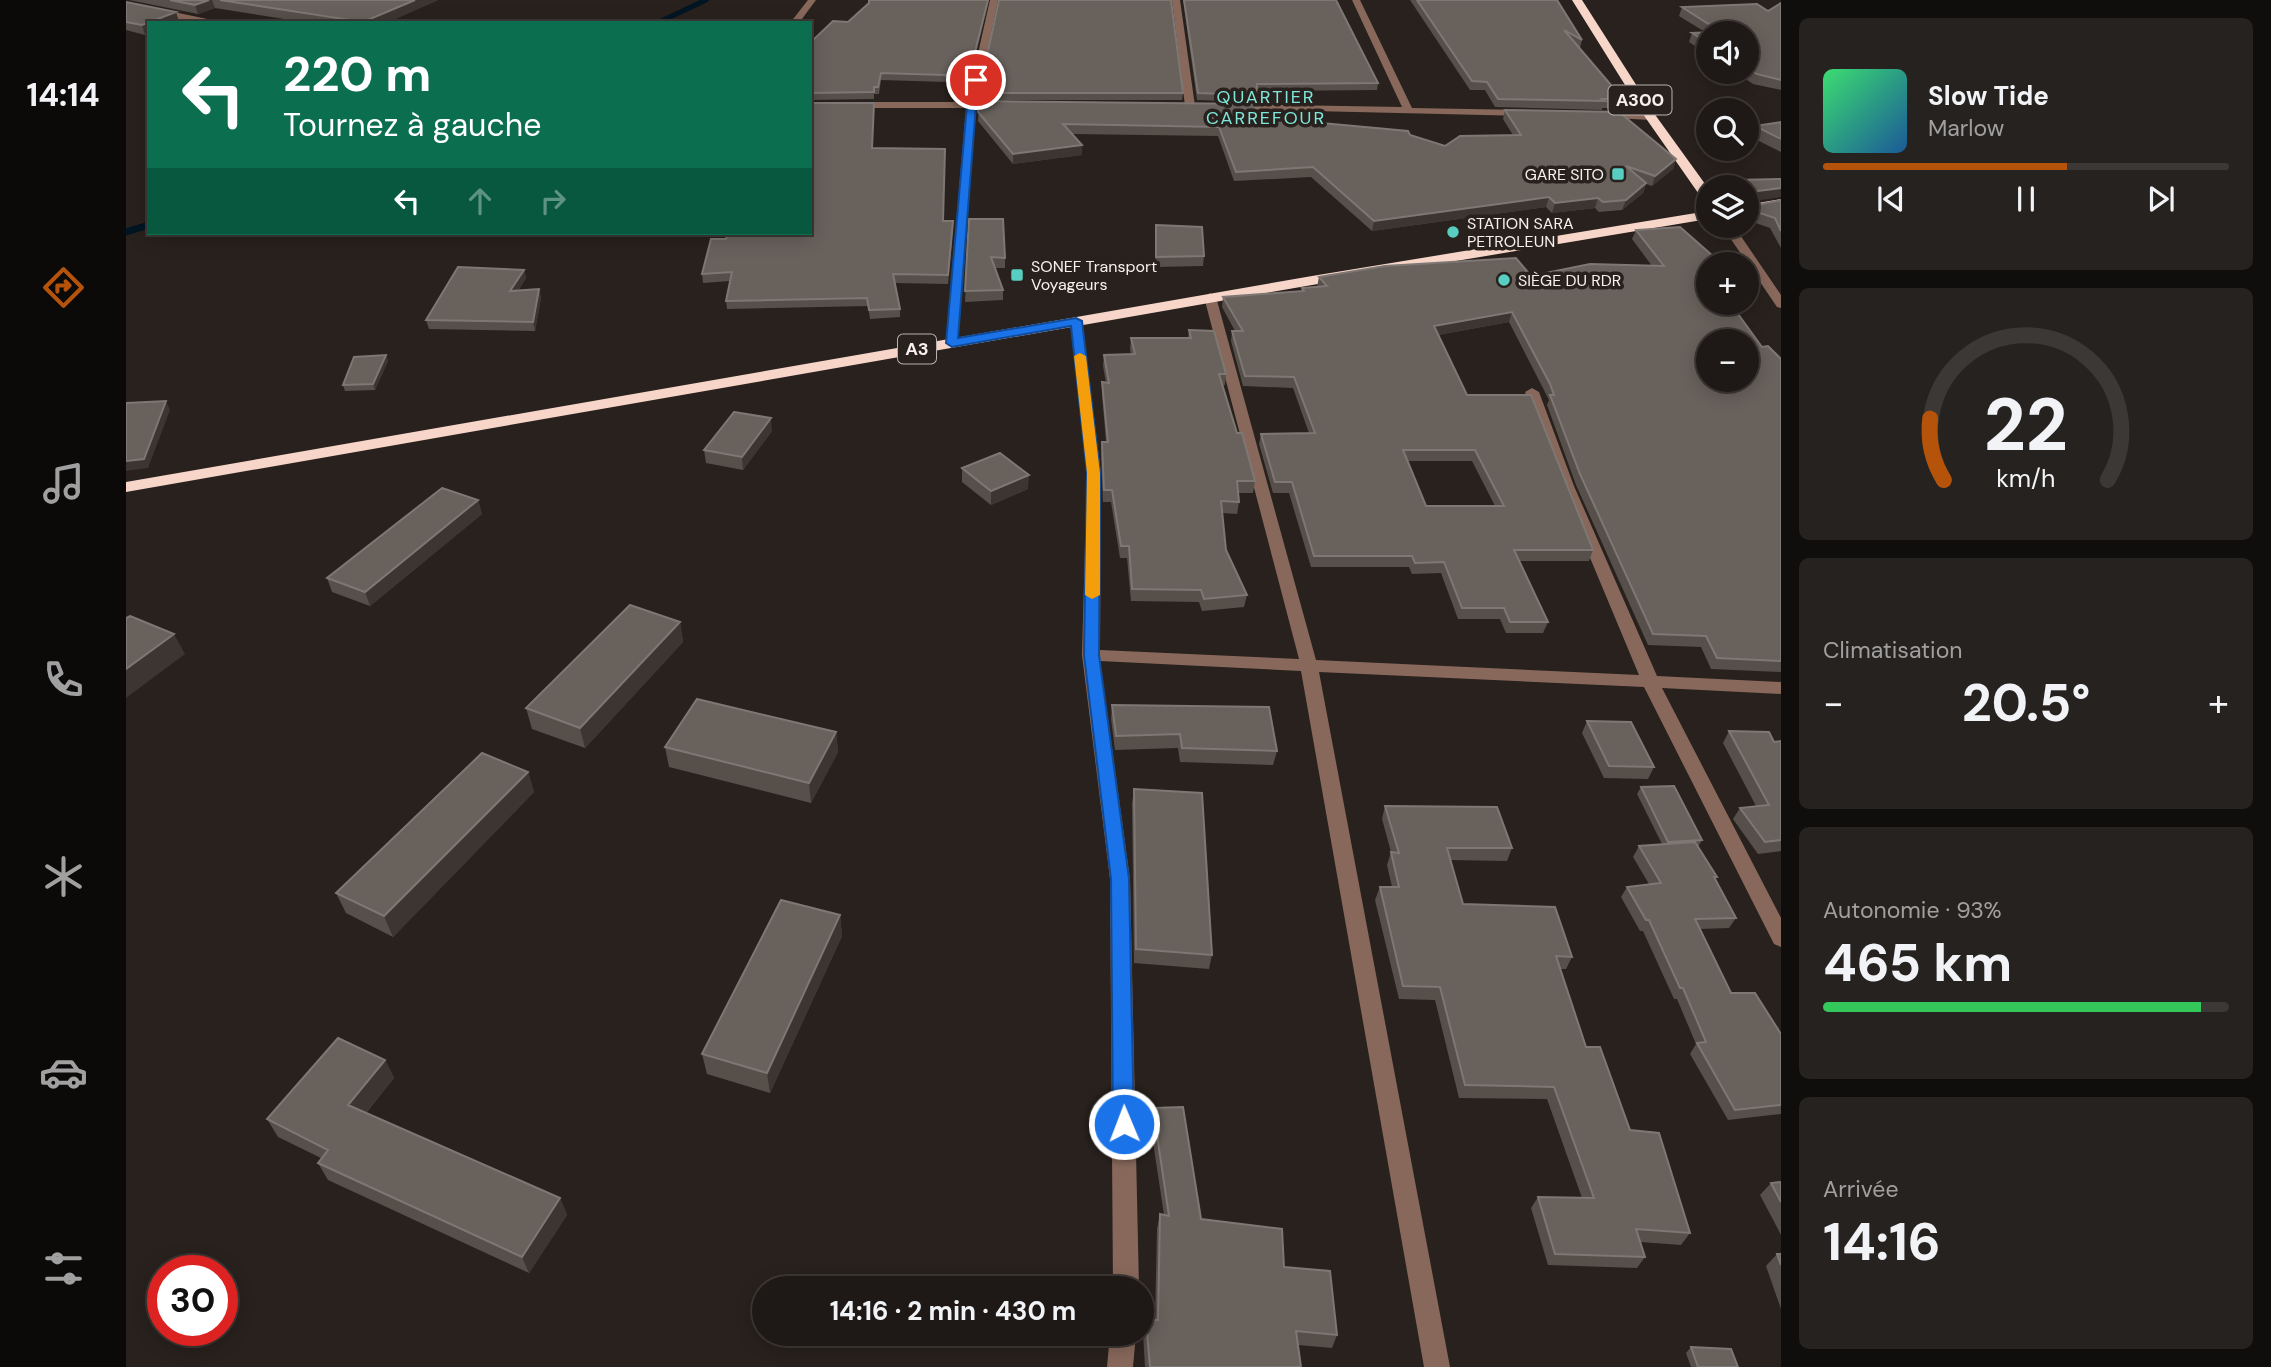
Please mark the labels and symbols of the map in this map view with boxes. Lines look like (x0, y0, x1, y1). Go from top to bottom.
pin (946, 50, 1006, 110)
district label: QUARTIER CARREFOUR (1206, 85, 1326, 130)
road number: A300 (1608, 86, 1672, 114)
place label: GARE SITO (1525, 164, 1604, 185)
marker: GARE SITO (1610, 166, 1626, 182)
place label: STATION SARA PETROLEUN (1467, 213, 1574, 252)
marker: STATION SARA PETROLEUN (1445, 224, 1461, 240)
place label: SONEF Transport Voyageurs (1031, 256, 1157, 295)
marker: SONEF Transport Voyageurs (1009, 267, 1025, 283)
place label: SIÈGE DU RDR (1518, 270, 1621, 291)
marker: SIÈGE DU RDR (1496, 272, 1512, 288)
road number: A3 (898, 334, 936, 363)
position arrow (1087, 1087, 1161, 1161)
speed limit sign: 30 (147, 1255, 238, 1346)

